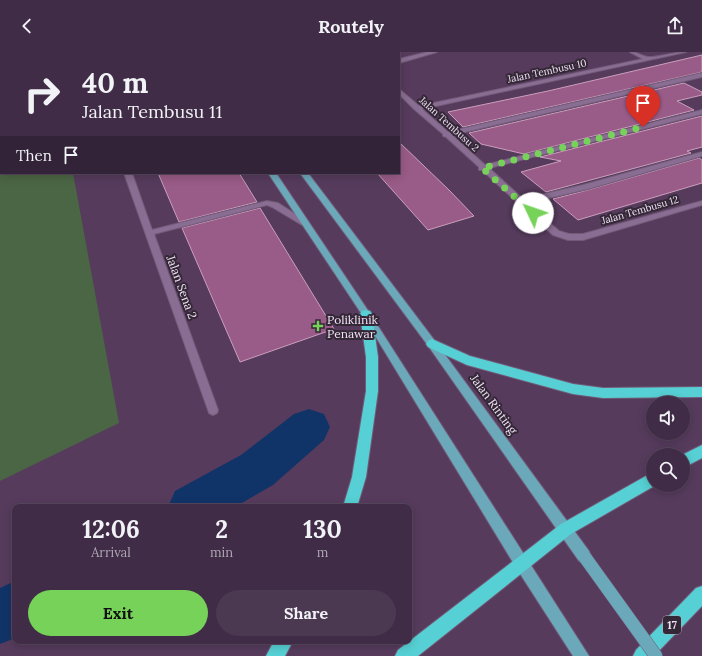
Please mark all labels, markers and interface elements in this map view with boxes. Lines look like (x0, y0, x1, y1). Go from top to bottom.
icon: back (16, 15, 38, 37)
text: Routely (318, 15, 384, 38)
icon: share (664, 15, 686, 37)
street label: Jalan Tembusu 10 (505, 56, 588, 86)
text: 40 m (82, 65, 148, 101)
icon: right (16, 68, 68, 120)
pin (626, 86, 660, 127)
icon: arrive (632, 92, 654, 114)
street label: Jalan Tembusu 2 (416, 93, 482, 154)
text: Jalan Tembusu 11 (82, 100, 222, 123)
icon: arrive (60, 144, 82, 166)
text: Then (16, 146, 52, 165)
position arrow (512, 192, 554, 234)
street label: Jalan Tembusu 12 (599, 193, 680, 227)
street label: Jalan Sena 2 (163, 252, 200, 321)
place label: Poliklinik Penawar (327, 312, 379, 341)
marker: Poliklinik Penawar (312, 320, 324, 332)
street label: Jalan Rinting (467, 370, 521, 437)
map controls (646, 396, 690, 492)
button: sound (646, 396, 690, 440)
button: search (646, 448, 690, 492)
text: 12:06 (82, 514, 140, 545)
text: 2 (215, 514, 228, 545)
text: 130 (303, 514, 342, 545)
text: Arrival (91, 544, 131, 561)
text: min (210, 544, 233, 561)
text: m (317, 544, 328, 561)
button: Exit (28, 590, 208, 636)
button: Share (216, 590, 396, 636)
road number: 17 (663, 616, 681, 634)

